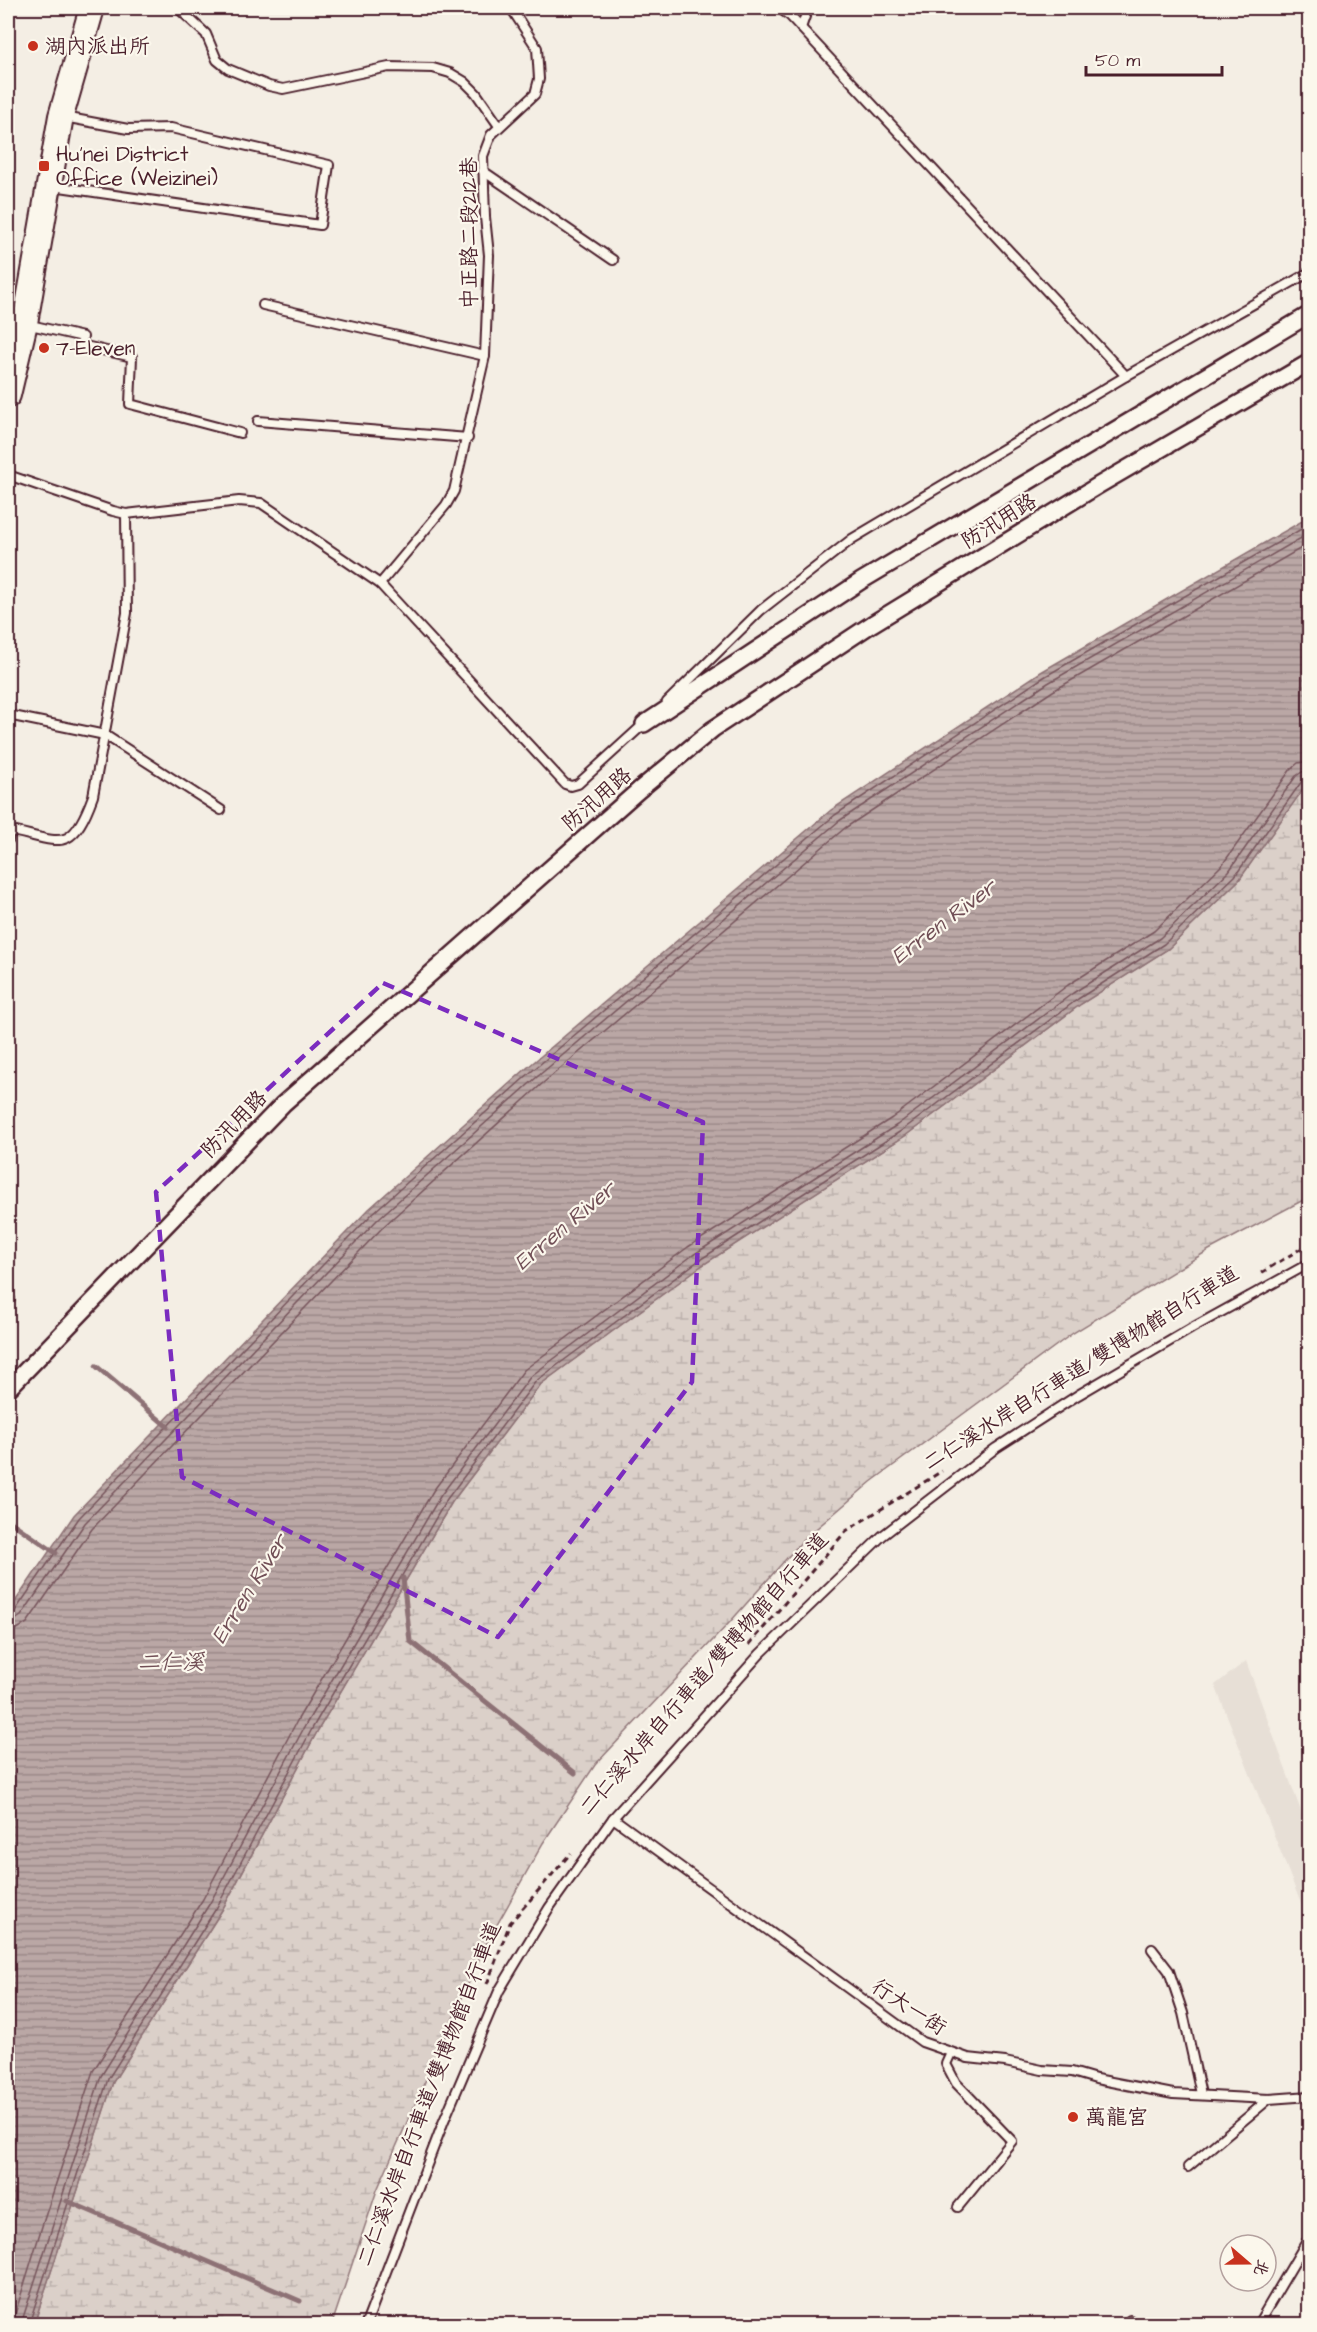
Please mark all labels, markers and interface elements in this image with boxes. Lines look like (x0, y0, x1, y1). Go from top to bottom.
place label: 湖內派出所 (45, 32, 150, 61)
marker: 湖內派出所 (26, 39, 40, 53)
scale bar (1086, 39, 1222, 77)
text: 50 m (1095, 48, 1140, 73)
place label: Hu'nei District Office (Weizinei) (56, 140, 218, 193)
street label: 中正路二段212巷 (455, 157, 484, 309)
marker: Hu'nei District Office (Weizinei) (37, 159, 51, 173)
place label: 7-Eleven (56, 334, 135, 363)
marker: 7-Eleven (37, 341, 51, 355)
street label: 防汛用路 (956, 486, 1042, 556)
street label: 防汛用路 (556, 761, 638, 837)
water label: Erren River (885, 871, 1005, 972)
street label: 防汛用路 (194, 1084, 274, 1164)
water label: Erren River (508, 1173, 624, 1278)
street label: 二仁溪水岸自行車道/雙博物館自行車道 (918, 1259, 1244, 1477)
water label: Erren River (204, 1526, 297, 1650)
street label: 二仁溪水岸自行車道/雙博物館自行車道 (573, 1526, 835, 1822)
water label: 二仁溪 (138, 1647, 205, 1678)
street label: 二仁溪水岸自行車道/雙博物館自行車道 (350, 1918, 508, 2270)
street label: 行大一街 (866, 1972, 952, 2042)
place label: 萬龍宮 (1085, 2103, 1148, 2132)
marker: 萬龍宮 (1066, 2110, 1080, 2124)
north arrow (1218, 2233, 1278, 2293)
text: 北 (1248, 2257, 1274, 2279)

